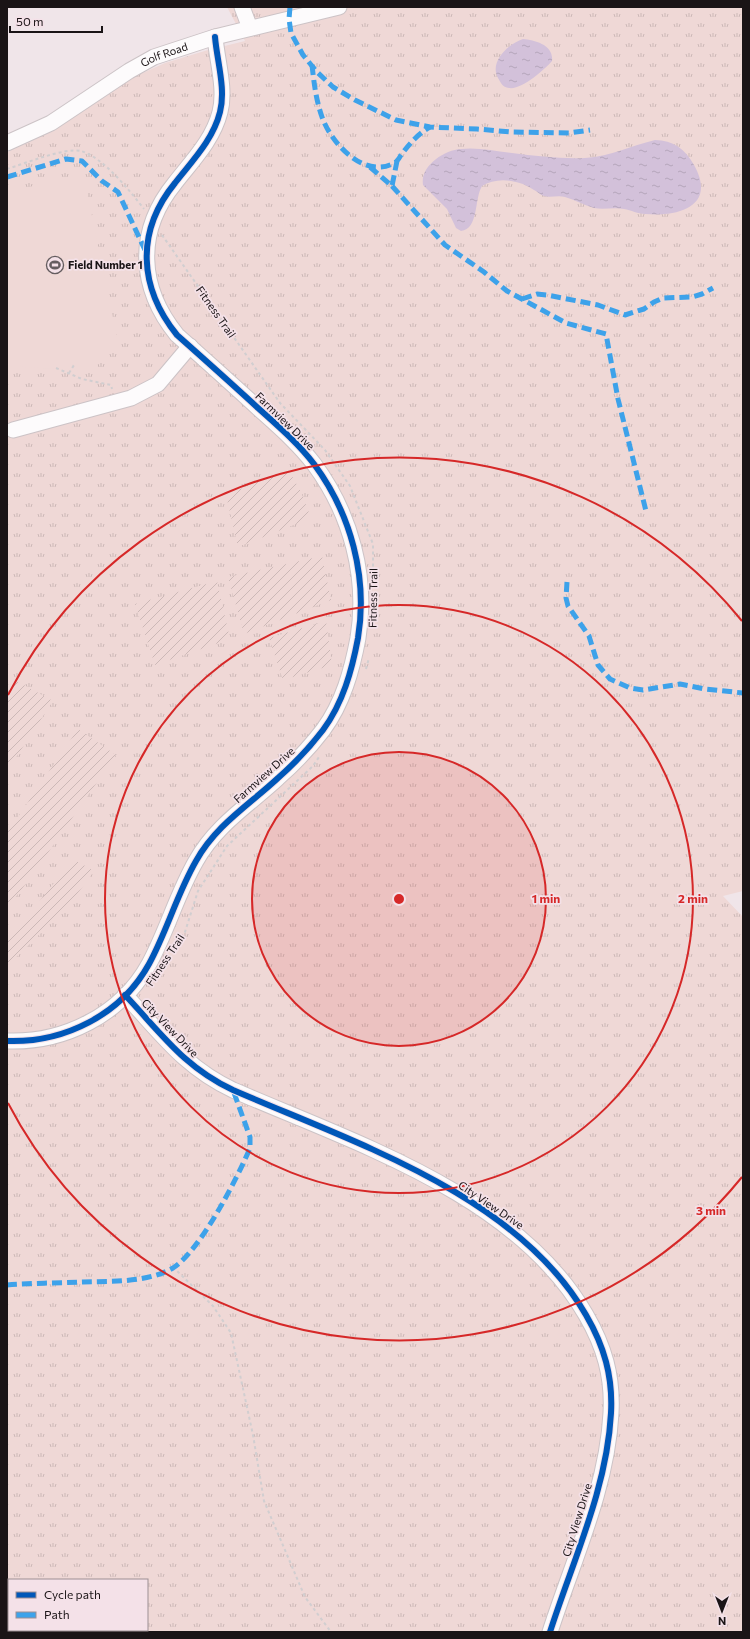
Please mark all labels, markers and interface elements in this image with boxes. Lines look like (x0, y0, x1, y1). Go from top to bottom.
scale bar (10, 8, 102, 34)
text: 50 m (16, 14, 44, 28)
street label: Golf Road (138, 39, 189, 69)
sports icon: Field Number 1 (45, 255, 65, 275)
place label: Field Number 1 (68, 258, 143, 271)
street label: Fitness Trail (194, 284, 239, 340)
street label: Farmview Drive (253, 389, 318, 452)
street label: Fitness Trail (365, 568, 380, 628)
street label: Farmview Drive (231, 744, 297, 805)
text: 1 min (532, 891, 560, 905)
text: 2 min (678, 891, 708, 905)
centre of rings (392, 892, 406, 906)
street label: Fitness Trail (143, 931, 187, 988)
street label: City View Drive (139, 996, 202, 1060)
street label: City View Drive (456, 1178, 527, 1231)
text: 3 min (696, 1203, 726, 1217)
street label: City View Drive (559, 1481, 594, 1558)
legend (8, 1579, 148, 1631)
text: Cycle path (44, 1587, 101, 1601)
north arrow (702, 1591, 742, 1631)
text: Path (44, 1607, 70, 1621)
text: N (718, 1615, 726, 1628)

